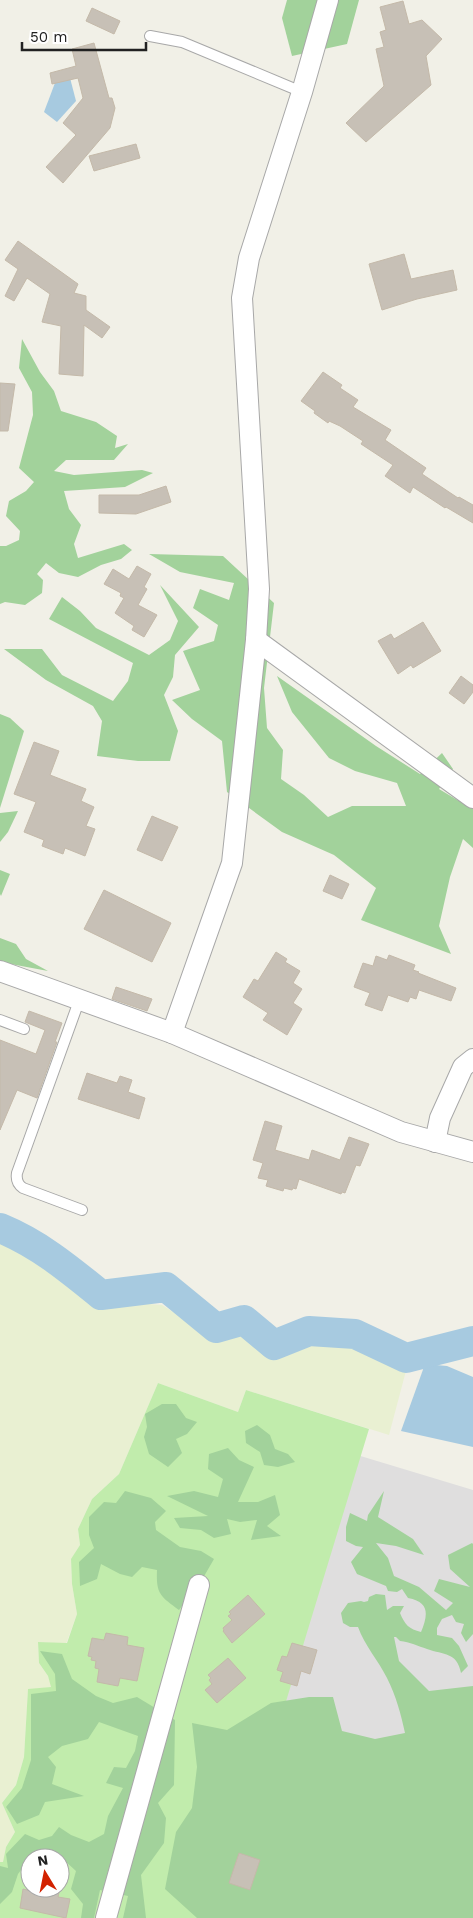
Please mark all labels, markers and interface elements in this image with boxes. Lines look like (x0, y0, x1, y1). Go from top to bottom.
scale bar (22, 20, 146, 52)
text: 50 m (30, 28, 67, 46)
north arrow (20, 1848, 70, 1898)
text: N (36, 1851, 49, 1869)

